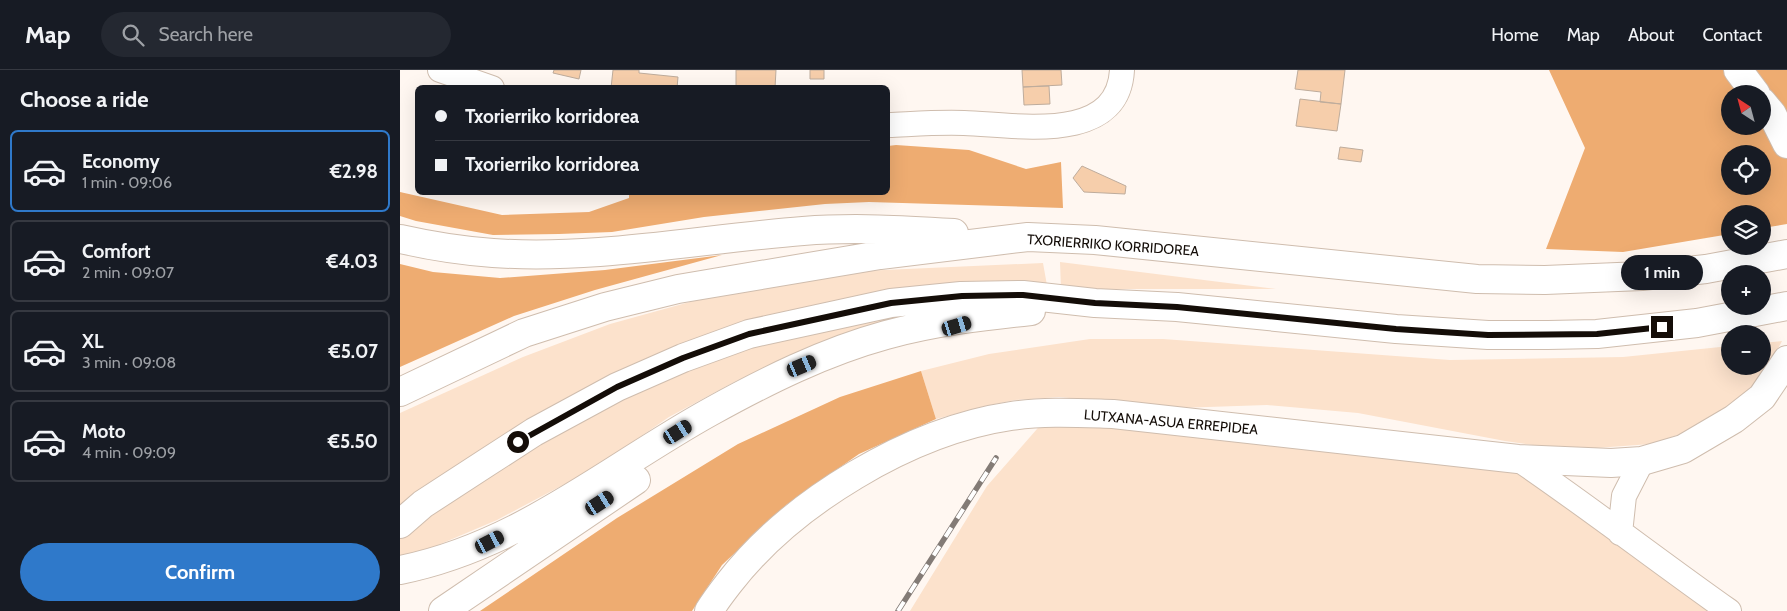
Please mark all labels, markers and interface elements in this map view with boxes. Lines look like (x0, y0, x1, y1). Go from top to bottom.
search box (101, 12, 451, 57)
text: Map (25, 20, 71, 49)
icon: search (119, 21, 147, 49)
text: Search here (159, 23, 253, 46)
text: Home (1491, 24, 1539, 46)
text: Map (1567, 24, 1600, 46)
text: About (1628, 24, 1674, 46)
text: Contact (1702, 24, 1762, 46)
north arrow (1721, 85, 1771, 135)
map controls (1721, 85, 1771, 375)
text: Choose a ride (20, 86, 149, 113)
text: Txorierriko korridorea (465, 105, 639, 128)
button: locate (1721, 145, 1771, 195)
icon: car (22, 149, 67, 194)
text: Economy (82, 150, 160, 173)
text: Txorierriko korridorea (465, 153, 639, 176)
text: €2.98 (330, 160, 378, 183)
text: 1 min · 09:06 (82, 173, 172, 192)
button: layers (1721, 205, 1771, 255)
street label: TXORIERRIKO KORRIDOREA (1026, 230, 1200, 260)
icon: car (22, 239, 67, 284)
text: Comfort (82, 240, 151, 263)
text: €4.03 (326, 250, 378, 273)
callout: 1 min (1621, 254, 1703, 290)
text: 2 min · 09:07 (82, 263, 174, 282)
text: 1 min (1644, 263, 1680, 282)
button: + (1721, 265, 1771, 315)
car (940, 314, 973, 338)
route end (1651, 316, 1673, 338)
button: − (1721, 325, 1771, 375)
icon: car (22, 329, 67, 374)
text: XL (82, 330, 103, 353)
text: €5.07 (328, 340, 378, 363)
text: 3 min · 09:08 (82, 353, 176, 372)
car (785, 353, 818, 379)
street label: LUTXANA-ASUA ERREPIDEA (1083, 405, 1259, 439)
car (661, 418, 694, 446)
icon: car (22, 419, 67, 464)
text: Moto (82, 420, 126, 443)
text: €5.50 (328, 430, 378, 453)
route start (507, 431, 529, 453)
text: 4 min · 09:09 (82, 443, 176, 462)
car (583, 489, 616, 517)
car (473, 529, 506, 555)
button: Confirm (20, 543, 380, 601)

